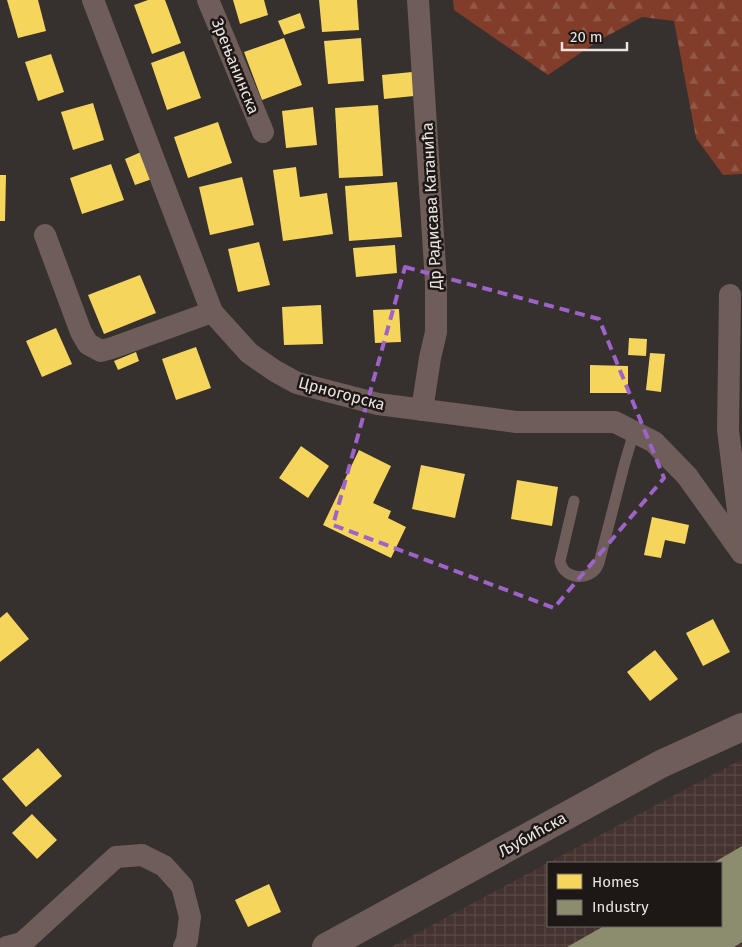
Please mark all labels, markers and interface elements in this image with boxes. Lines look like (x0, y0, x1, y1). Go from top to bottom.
street label: Зрењанинска (208, 16, 263, 117)
scale bar (562, 20, 627, 52)
text: 20 m (570, 28, 603, 46)
street label: Др Радисава Катанића (418, 122, 445, 291)
street label: Црногорска (297, 373, 387, 414)
street label: Љубићска (495, 808, 570, 861)
legend (547, 862, 722, 927)
text: Homes (592, 873, 639, 891)
text: Industry (592, 898, 649, 916)

